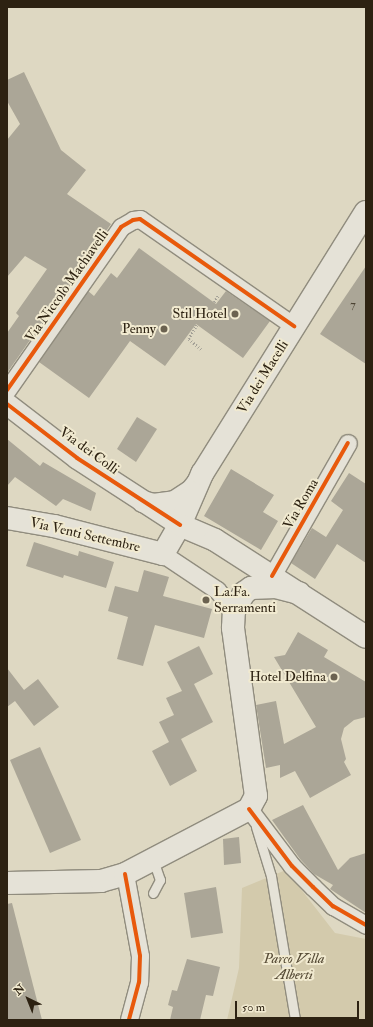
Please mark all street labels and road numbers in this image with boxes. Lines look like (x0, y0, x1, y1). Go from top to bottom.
street label: Via Niccolò Machiavelli (22, 226, 112, 346)
street label: Via dei Macelli (234, 337, 292, 417)
street label: Via dei Colli (56, 424, 122, 478)
street label: Via Roma (280, 476, 322, 532)
street label: Via Venti Settembre (28, 514, 142, 556)

